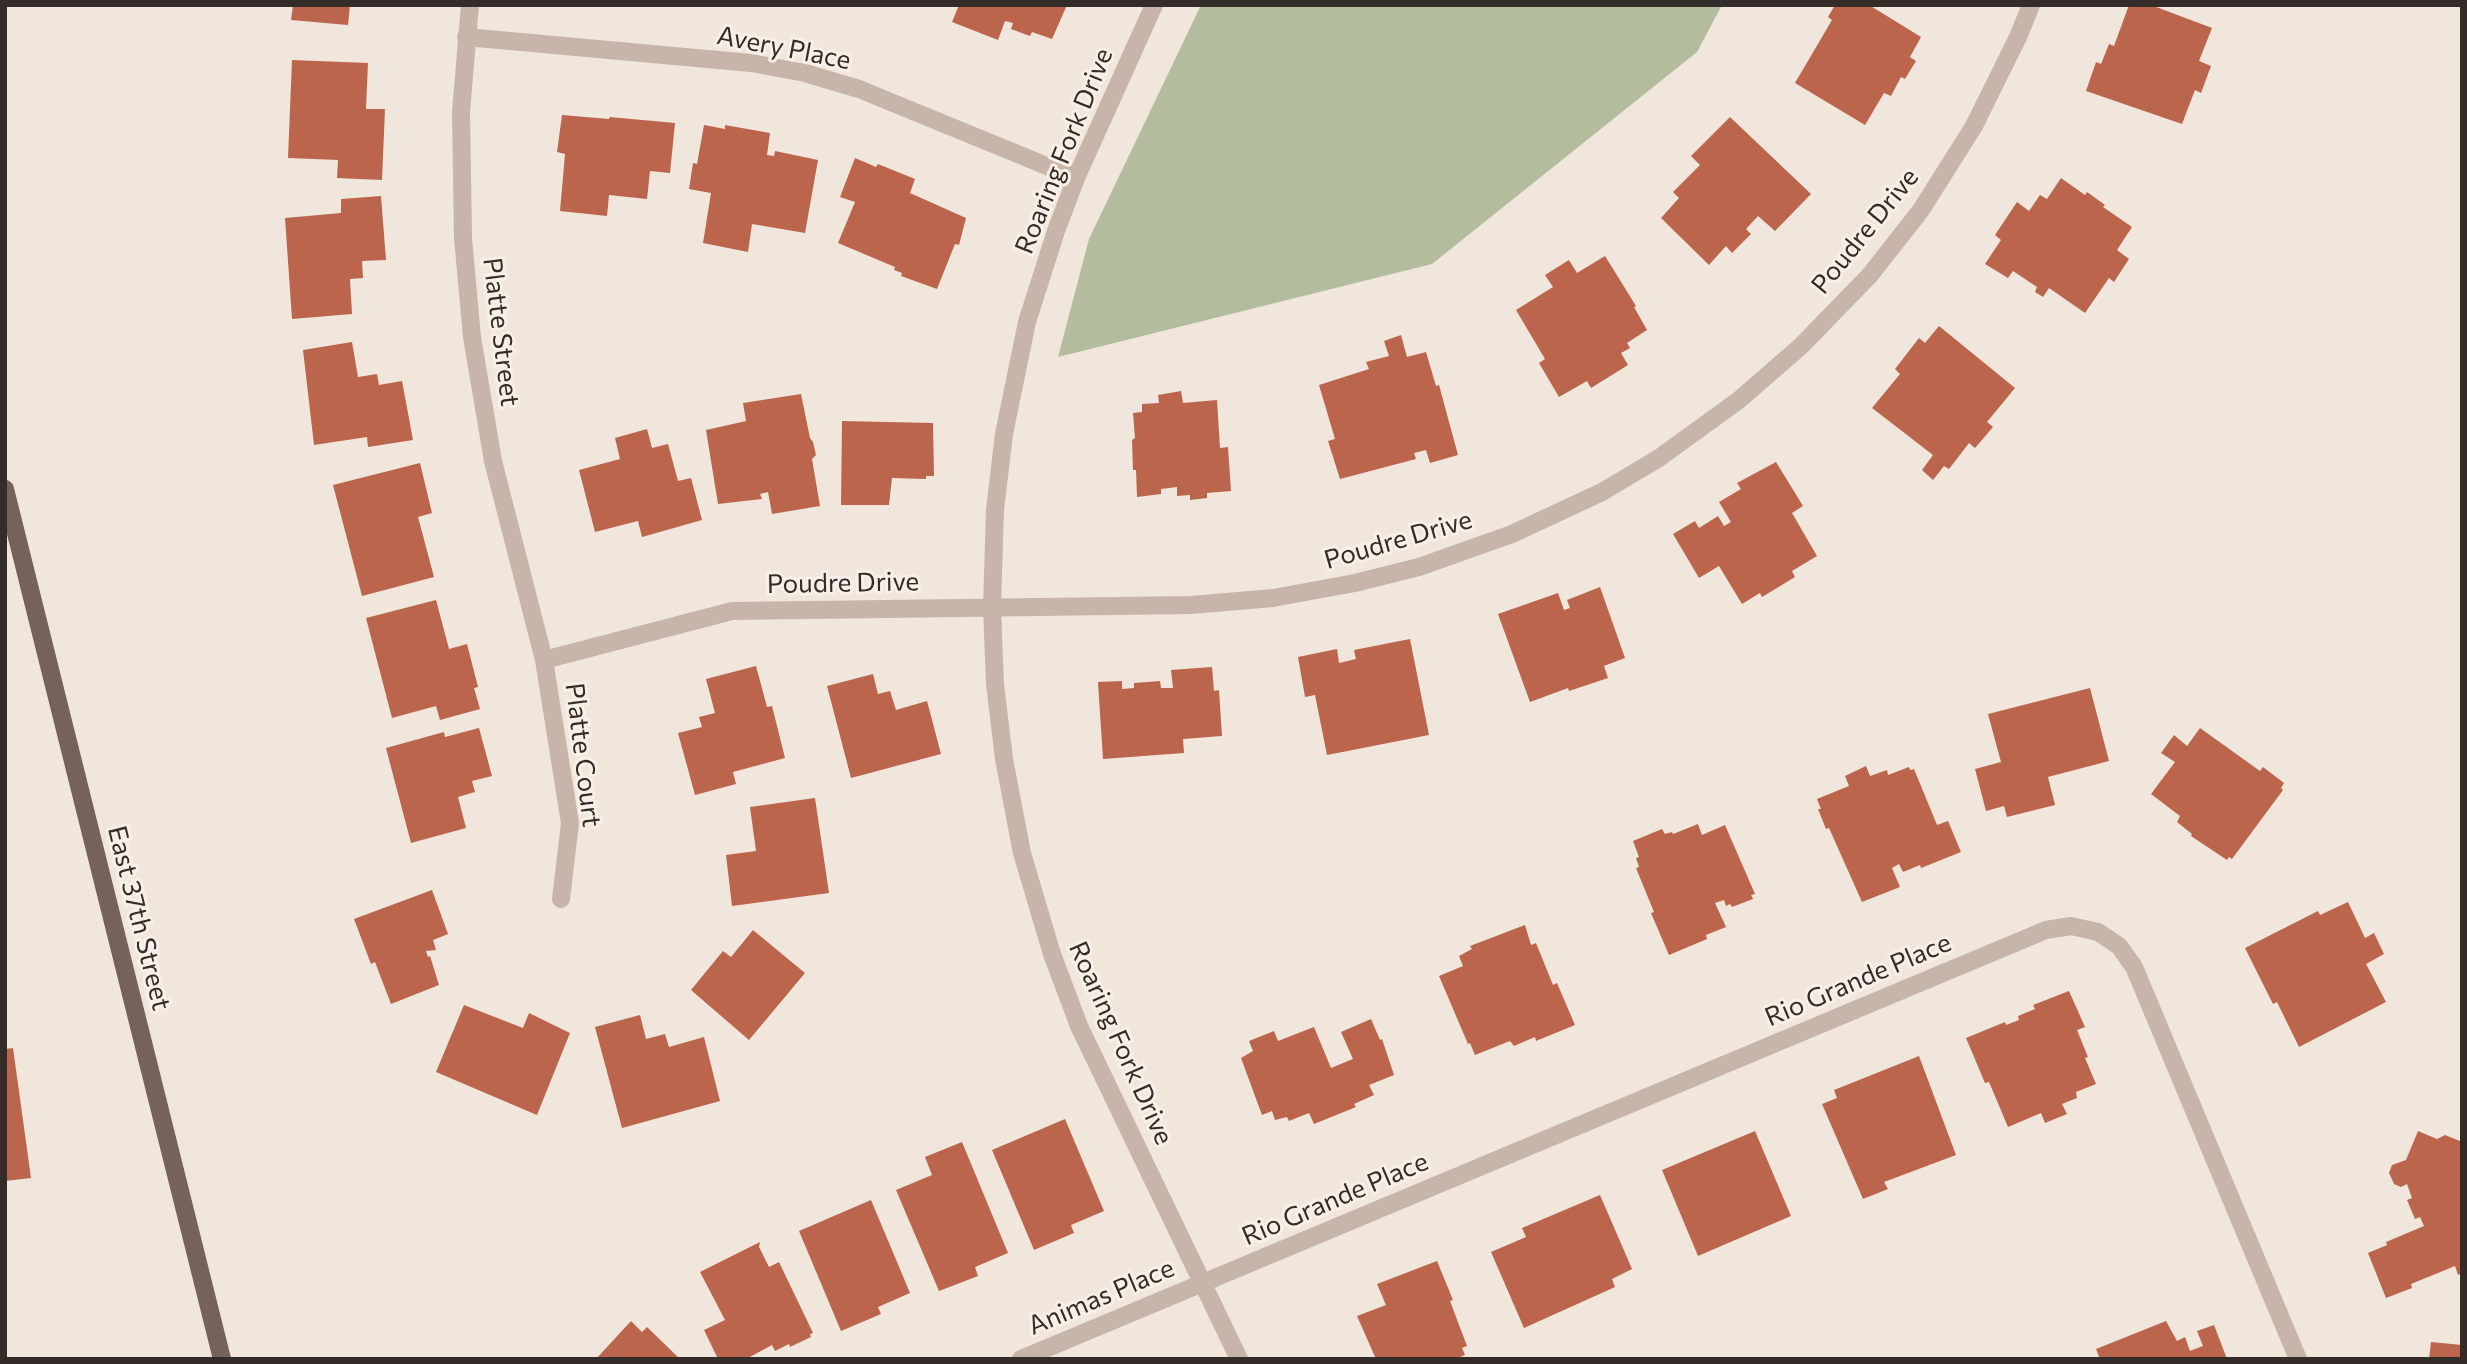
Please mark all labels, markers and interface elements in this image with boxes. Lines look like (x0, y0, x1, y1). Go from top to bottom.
street label: Avery Place (715, 20, 853, 76)
street label: Roaring Fork Drive (1009, 44, 1119, 258)
street label: Poudre Drive (1805, 162, 1925, 300)
street label: Platte Street (476, 256, 526, 408)
street label: Poudre Drive (1320, 504, 1476, 576)
street label: Poudre Drive (767, 566, 919, 600)
street label: Platte Court (559, 681, 607, 829)
street label: East 37th Street (101, 823, 177, 1013)
street label: Rio Grande Place (1760, 927, 1956, 1033)
street label: Roaring Fork Drive (1062, 937, 1180, 1149)
street label: Rio Grande Place (1237, 1146, 1433, 1252)
street label: Animas Place (1023, 1252, 1179, 1342)

